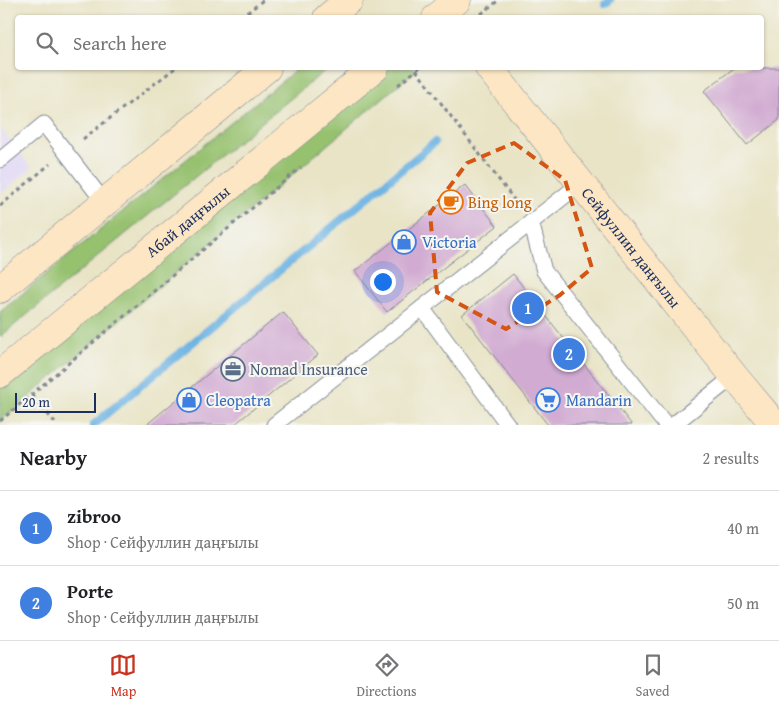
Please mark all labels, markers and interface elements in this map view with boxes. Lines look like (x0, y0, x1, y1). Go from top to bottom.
search box (15, 15, 764, 70)
icon: search (33, 29, 61, 57)
text: Search here (73, 29, 167, 57)
street label: Абай даңғылы (140, 179, 235, 263)
street label: Сейфуллин даңғылы (576, 182, 687, 313)
cafe icon: Bing long (438, 189, 464, 215)
place label: Bing long (468, 190, 532, 214)
shop icon: Victoria (391, 229, 417, 255)
place label: Victoria (422, 230, 477, 254)
your location (370, 269, 396, 295)
pin: 1 (512, 289, 544, 327)
pin: 2 (553, 335, 585, 373)
office icon: Nomad Insurance (220, 356, 246, 382)
place label: Nomad Insurance (250, 357, 368, 381)
shop icon: Cleopatra (176, 387, 202, 413)
supermarket icon: Mandarin (535, 387, 561, 413)
place label: Cleopatra (206, 388, 271, 412)
place label: Mandarin (566, 388, 632, 412)
scale bar (15, 390, 96, 413)
text: 20 m (22, 392, 50, 412)
text: Nearby (20, 442, 87, 473)
text: 2 results (702, 446, 759, 470)
text: zibroo (67, 502, 121, 530)
text: 1 (32, 516, 40, 540)
text: 40 m (727, 516, 759, 540)
text: Shop · Сейфуллин даңғылы (67, 530, 259, 554)
text: Porte (67, 577, 113, 605)
text: 2 (32, 591, 40, 615)
text: 50 m (727, 591, 759, 615)
text: Shop · Сейфуллин даңғылы (67, 605, 259, 629)
tab: Map (109, 651, 137, 701)
tab: Directions (356, 651, 417, 701)
tab: Saved (636, 651, 670, 701)

